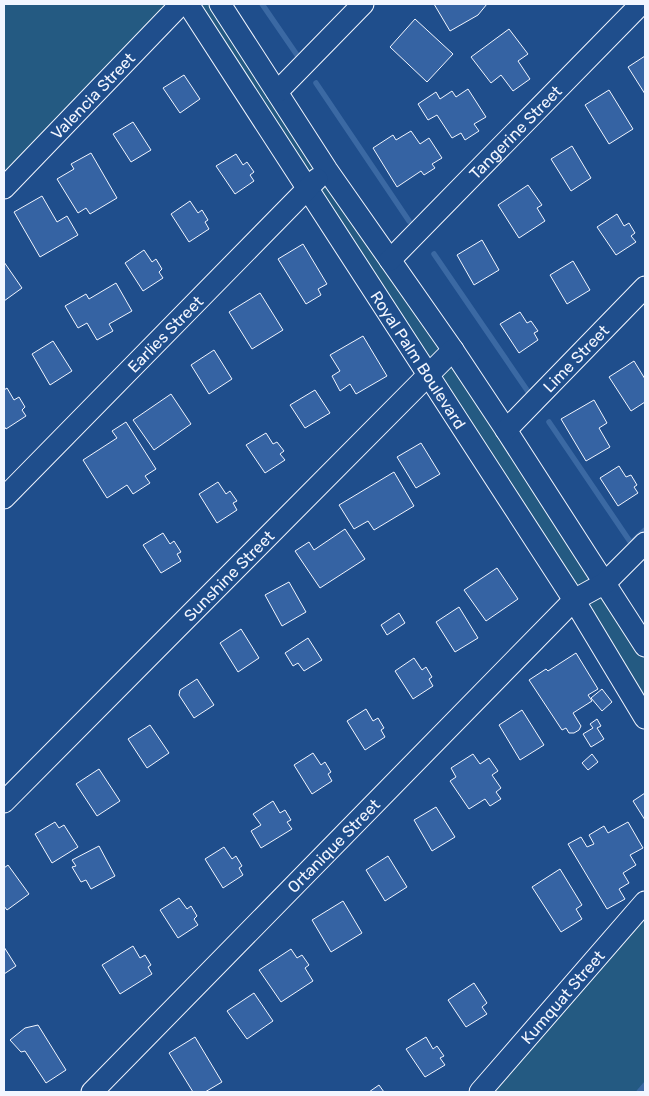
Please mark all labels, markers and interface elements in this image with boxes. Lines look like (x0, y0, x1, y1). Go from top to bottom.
street label: Valencia Street (47, 49, 139, 143)
street label: Tangerine Street (466, 82, 566, 183)
street label: Royal Palm Boulevard (366, 288, 470, 433)
street label: Earlies Street (124, 292, 207, 376)
street label: Lime Street (539, 321, 613, 396)
street label: Sunshine Street (180, 527, 278, 625)
street label: Ortanique Street (284, 795, 384, 897)
street label: Kumquat Street (517, 947, 609, 1048)

